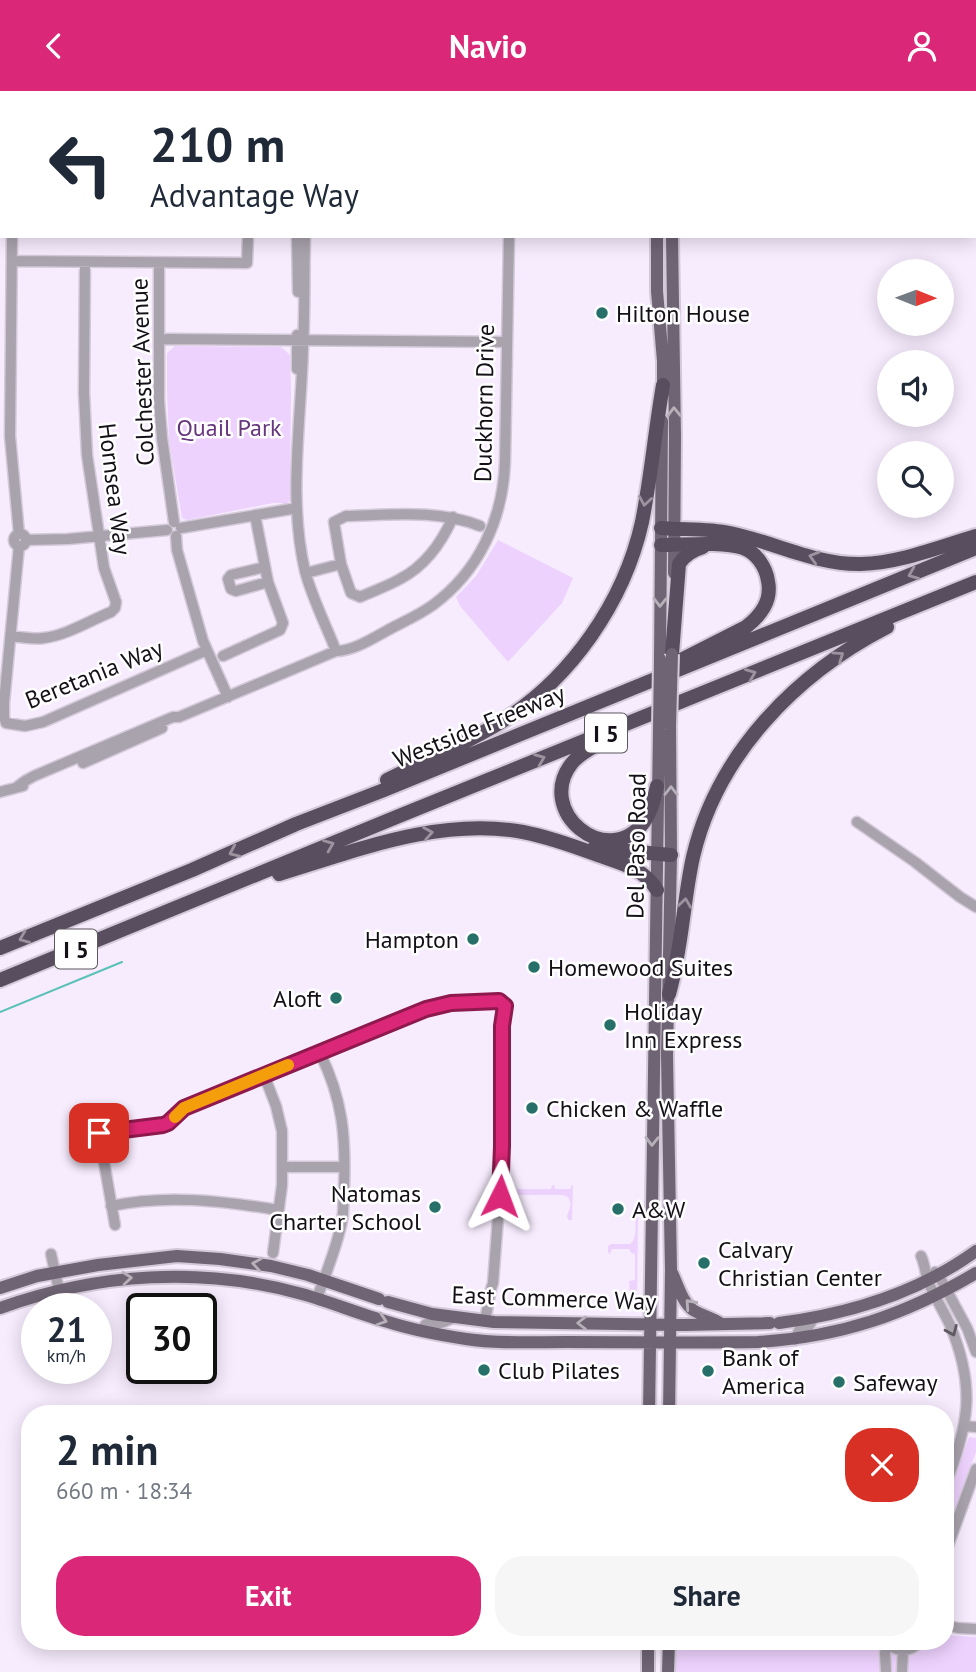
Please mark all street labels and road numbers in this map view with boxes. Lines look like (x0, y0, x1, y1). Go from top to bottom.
street label: Colchester Avenue (123, 278, 161, 466)
street label: Duckhorn Drive (467, 324, 501, 482)
street label: Hornsea Way (92, 421, 138, 557)
street label: Beretania Way (21, 632, 167, 716)
street label: Westside Freeway (389, 677, 569, 775)
road number: I 5 (585, 713, 627, 753)
street label: Del Paso Road (619, 773, 653, 919)
road number: I 5 (55, 929, 97, 969)
street label: East Commerce Way (451, 1279, 657, 1317)

